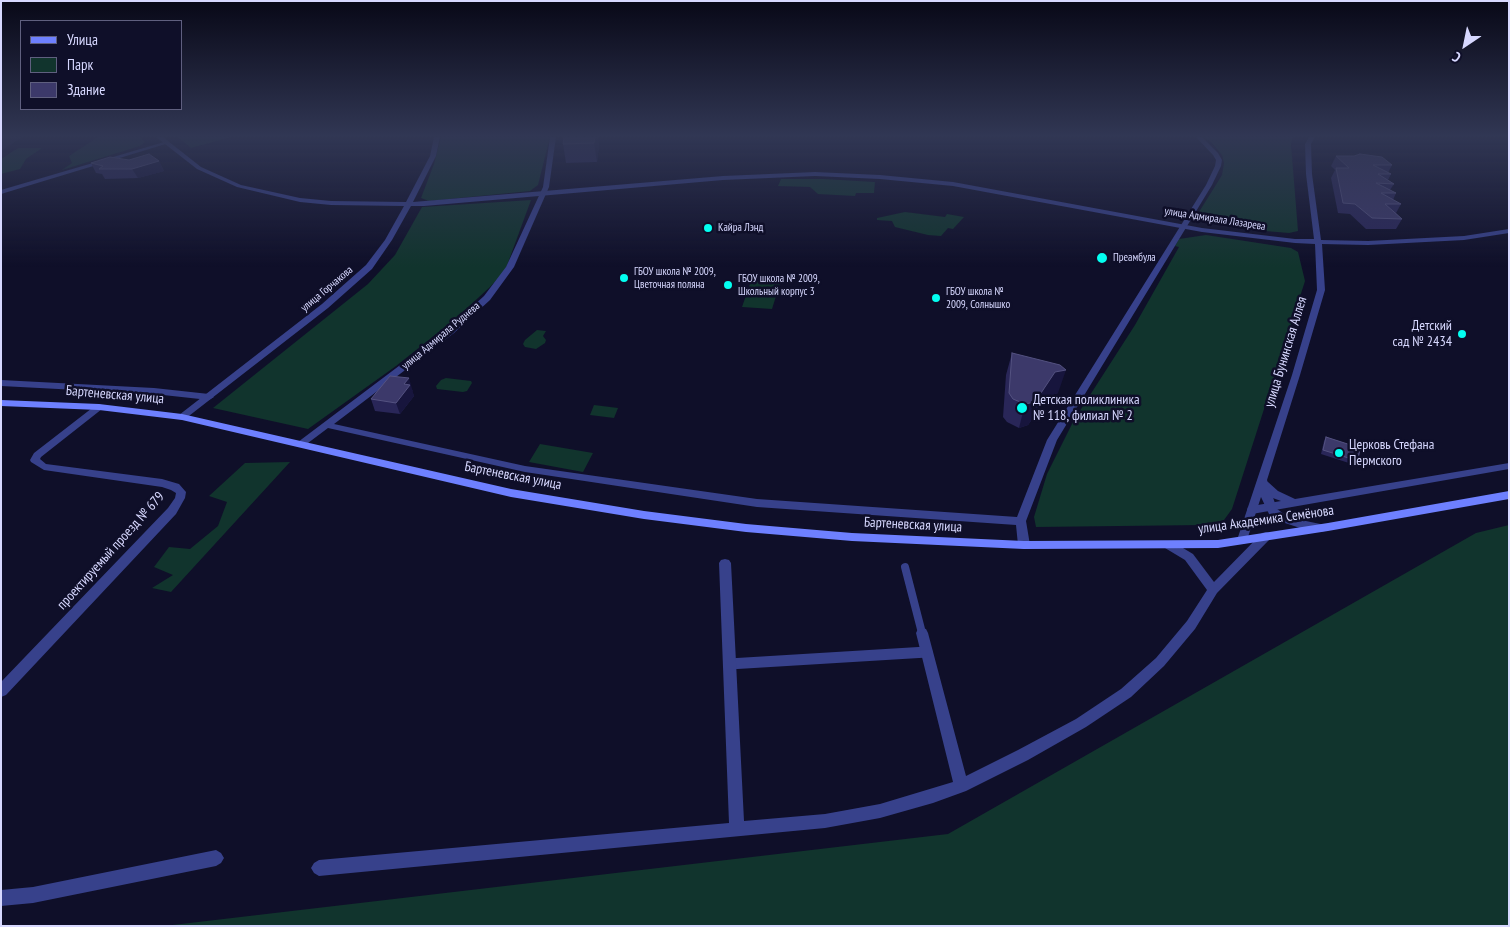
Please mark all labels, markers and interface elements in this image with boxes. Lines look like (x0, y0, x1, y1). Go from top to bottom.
legend (20, 20, 182, 110)
north arrow (1440, 20, 1490, 70)
text: Улица (67, 30, 98, 49)
text: С (1449, 48, 1464, 67)
text: Парк (67, 55, 93, 74)
text: Здание (67, 80, 105, 99)
street label: улица Адмирала Лазарева (1164, 204, 1266, 234)
place label: Кайра Лэнд (718, 221, 763, 235)
marker: Кайра Лэнд (702, 222, 714, 234)
marker: Преамбула (1095, 251, 1109, 265)
place label: Преамбула (1113, 251, 1156, 265)
street label: улица Горчакова (298, 263, 356, 315)
place label: ГБОУ школа № 2009, Цветочная поляна (634, 265, 716, 291)
marker: ГБОУ школа № 2009, Цветочная поляна (618, 272, 630, 284)
place label: ГБОУ школа № 2009, Школьный корпус 3 (738, 272, 820, 298)
marker: ГБОУ школа № 2009, Школьный корпус 3 (722, 279, 734, 291)
place label: ГБОУ школа № 2009, Солнышко (946, 285, 1010, 311)
marker: ГБОУ школа № 2009, Солнышко (930, 292, 942, 304)
street label: улица Бунинская Аллея (1261, 295, 1311, 409)
street label: улица Адмирала Руднева (399, 300, 483, 372)
place label: Детский сад № 2434 (1393, 318, 1452, 351)
marker: Детский сад № 2434 (1456, 328, 1468, 340)
street label: Бартеневская улица (65, 382, 165, 408)
place label: Детская поликлиника № 118, филиал № 2 (1033, 392, 1139, 424)
marker: Детская поликлиника № 118, филиал № 2 (1015, 401, 1029, 415)
place label: Церковь Стефана Пермского (1349, 437, 1434, 470)
marker: Церковь Стефана Пермского (1333, 447, 1345, 459)
street label: Бартеневская улица (463, 458, 563, 494)
street label: проектируемый проезд № 679 (54, 489, 168, 613)
street label: улица Академика Семёнова (1197, 502, 1335, 538)
street label: Бартеневская улица (863, 514, 963, 536)

